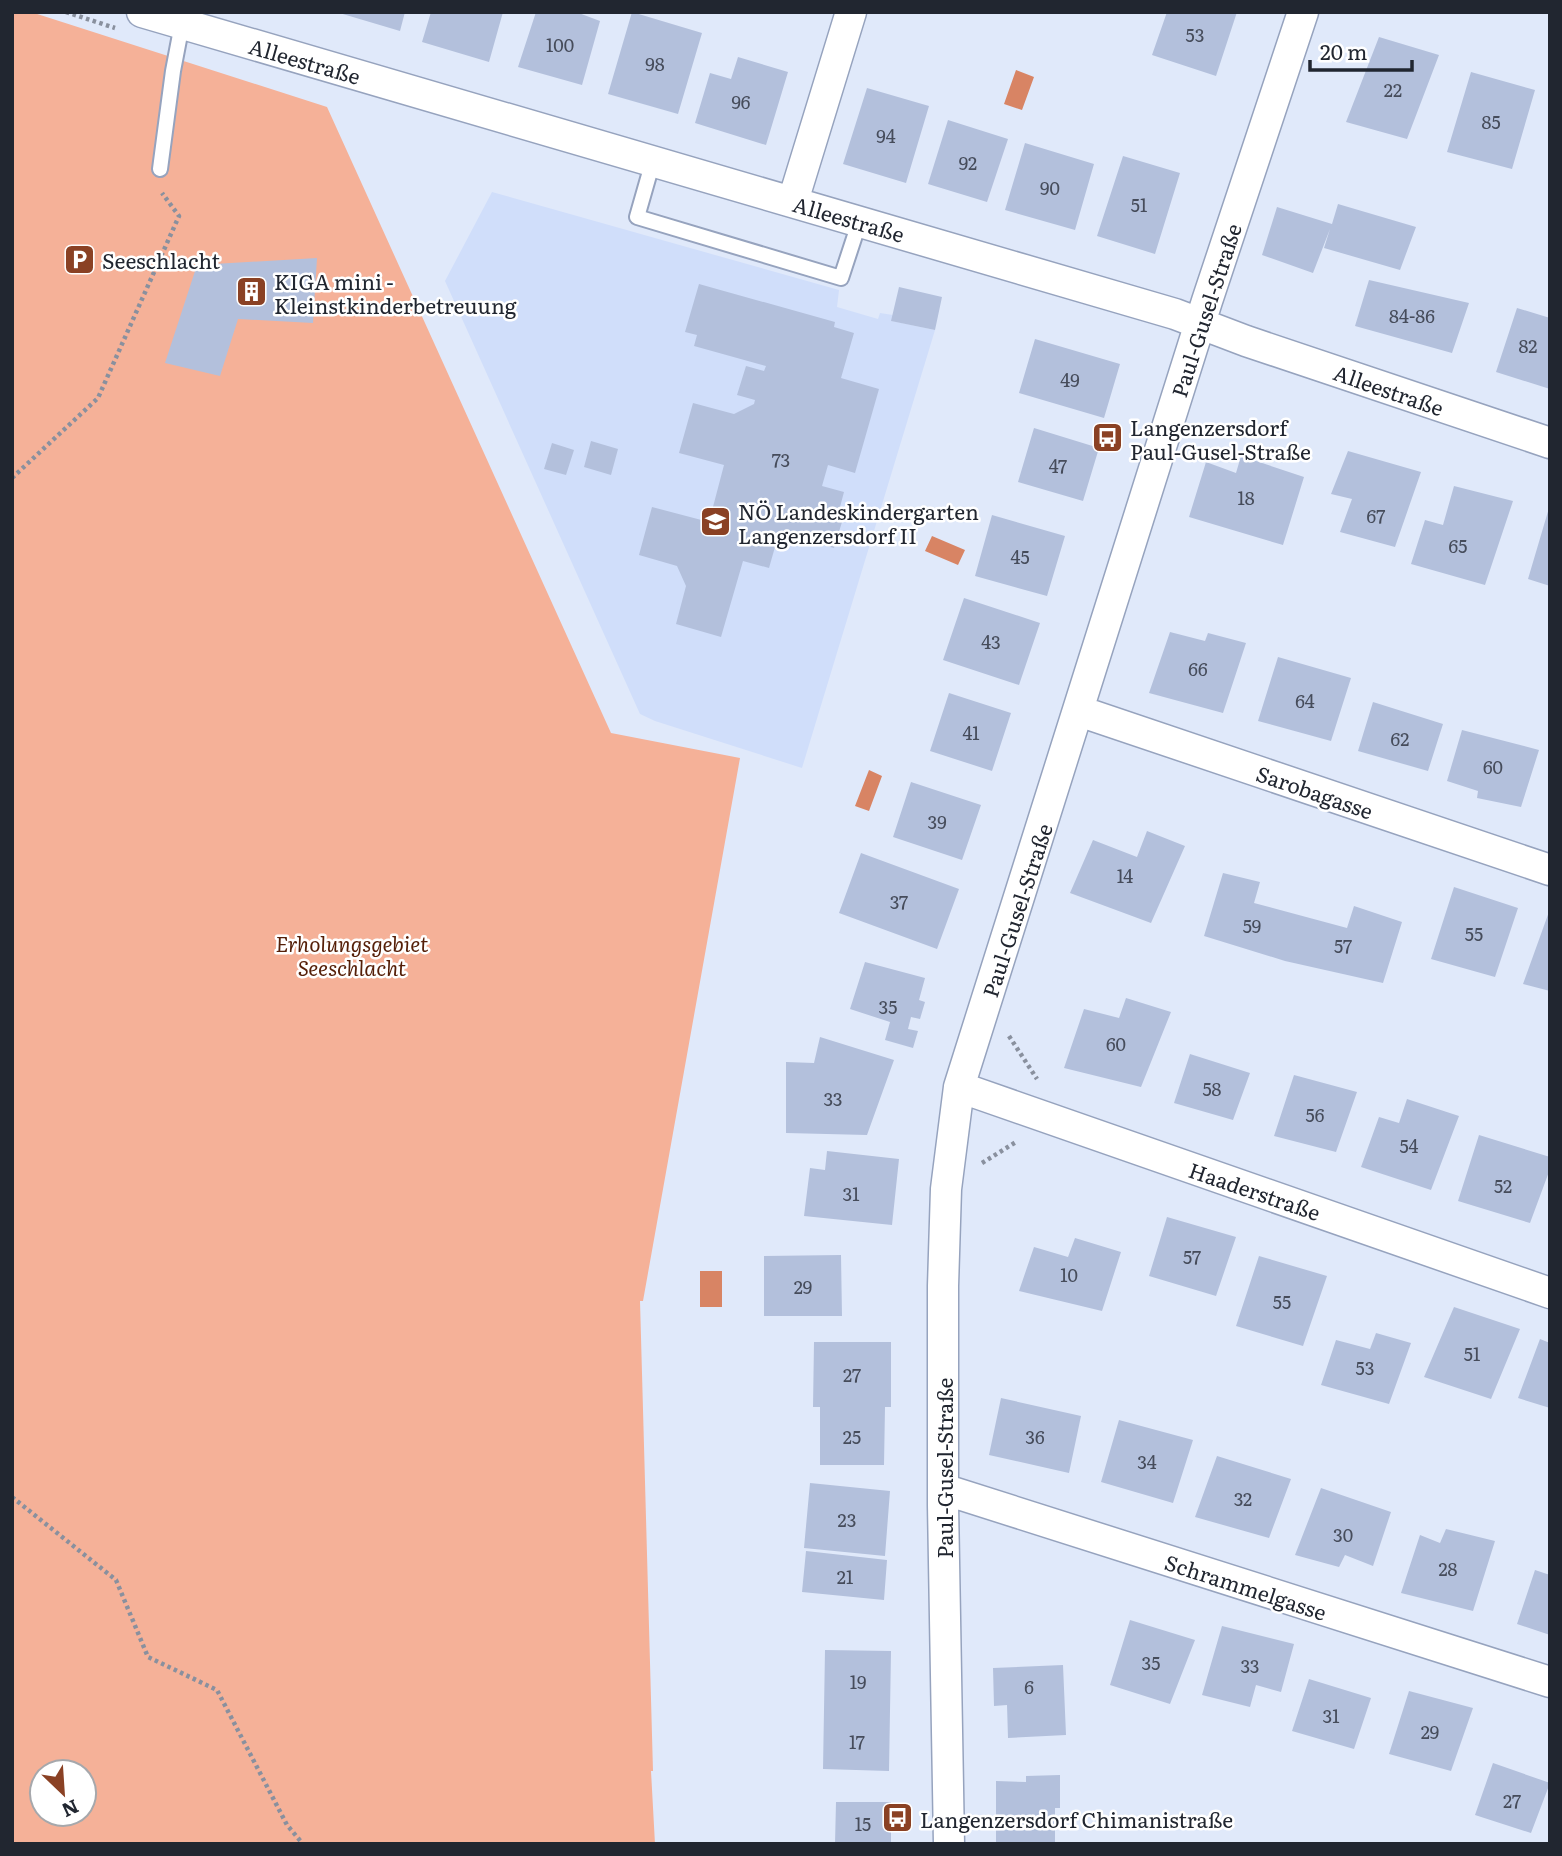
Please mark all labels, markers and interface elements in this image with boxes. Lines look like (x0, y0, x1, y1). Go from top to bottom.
house number: 53 (1186, 21, 1204, 48)
scale bar (1310, 28, 1412, 72)
street label: Alleestraße (246, 29, 364, 91)
house number: 100 (546, 31, 574, 58)
text: 20 m (1320, 35, 1367, 66)
house number: 98 (645, 50, 665, 77)
house number: 22 (1384, 76, 1402, 103)
house number: 96 (731, 88, 751, 115)
house number: 85 (1481, 108, 1501, 135)
house number: 94 (876, 122, 896, 149)
house number: 92 (959, 149, 977, 176)
house number: 90 (1040, 174, 1060, 201)
street label: Alleestraße (790, 187, 908, 249)
house number: 51 (1131, 191, 1147, 218)
street label: Paul-Gusel-Straße (1162, 219, 1248, 401)
parking icon: Seeschlacht (62, 242, 96, 276)
place label: Seeschlacht (102, 244, 221, 275)
place label: KIGA mini - Kleinstkinderbetreuung (274, 265, 517, 320)
building icon: KIGA mini - Kleinstkinderbetreuung (234, 275, 268, 309)
house number: 84-86 (1389, 302, 1435, 329)
house number: 82 (1519, 332, 1537, 359)
street label: Alleestraße (1330, 356, 1448, 422)
house number: 49 (1060, 366, 1080, 393)
place label: Langenzersdorf Paul-Gusel-Straße (1130, 411, 1311, 466)
bus stop icon: Langenzersdorf Paul-Gusel-Straße (1090, 421, 1124, 455)
house number: 73 (772, 446, 790, 473)
house number: 47 (1049, 452, 1067, 479)
house number: 18 (1237, 484, 1255, 511)
place label: NÖ Landeskindergarten Langenzersdorf II (738, 495, 979, 550)
house number: 67 (1367, 502, 1385, 529)
school or university icon: NÖ Landeskindergarten Langenzersdorf II (698, 505, 732, 539)
house number: 65 (1449, 532, 1467, 559)
house number: 45 (1010, 543, 1030, 570)
house number: 43 (981, 628, 1001, 655)
house number: 66 (1188, 655, 1208, 682)
house number: 64 (1295, 687, 1315, 714)
house number: 41 (962, 719, 980, 746)
house number: 62 (1391, 725, 1409, 752)
house number: 60 (1483, 753, 1503, 780)
street label: Sarobagasse (1253, 757, 1378, 825)
house number: 39 (927, 808, 947, 835)
street label: Paul-Gusel-Straße (973, 819, 1059, 1001)
house number: 14 (1117, 862, 1133, 889)
house number: 37 (890, 888, 908, 915)
house number: 59 (1243, 912, 1261, 939)
house number: 55 (1465, 920, 1483, 947)
park label: Erholungsgebiet Seeschlacht (275, 927, 429, 982)
house number: 57 (1334, 932, 1352, 959)
house number: 35 (879, 993, 897, 1020)
house number: 60 (1106, 1030, 1126, 1057)
house number: 58 (1202, 1075, 1222, 1102)
house number: 33 (824, 1085, 842, 1112)
house number: 56 (1306, 1101, 1325, 1128)
house number: 54 (1399, 1132, 1419, 1159)
street label: Haaderstraße (1185, 1153, 1325, 1227)
house number: 52 (1494, 1172, 1512, 1199)
house number: 31 (842, 1180, 860, 1207)
house number: 57 (1183, 1243, 1201, 1270)
house number: 10 (1060, 1261, 1078, 1288)
house number: 29 (794, 1273, 812, 1300)
house number: 55 (1273, 1288, 1291, 1315)
house number: 51 (1464, 1340, 1480, 1367)
house number: 53 (1356, 1354, 1374, 1381)
house number: 27 (843, 1361, 861, 1388)
street label: Paul-Gusel-Straße (928, 1377, 959, 1558)
house number: 25 (843, 1423, 861, 1450)
house number: 36 (1025, 1423, 1045, 1450)
house number: 34 (1137, 1448, 1157, 1475)
house number: 32 (1234, 1485, 1252, 1512)
house number: 23 (838, 1506, 856, 1533)
house number: 30 (1333, 1521, 1353, 1548)
street label: Schrammelgasse (1161, 1545, 1331, 1627)
house number: 28 (1438, 1555, 1458, 1582)
house number: 21 (837, 1563, 853, 1590)
house number: 35 (1142, 1649, 1160, 1676)
house number: 33 (1241, 1652, 1259, 1679)
house number: 19 (850, 1668, 866, 1695)
house number: 6 (1024, 1673, 1034, 1700)
house number: 31 (1322, 1702, 1340, 1729)
house number: 29 (1421, 1718, 1439, 1745)
house number: 17 (849, 1728, 865, 1755)
north arrow (28, 1758, 98, 1828)
house number: 27 (1503, 1787, 1521, 1814)
text: N (57, 1793, 84, 1825)
bus stop icon: Langenzersdorf Chimanistraße (880, 1801, 914, 1835)
place label: Langenzersdorf Chimanistraße (920, 1803, 1233, 1834)
house number: 15 (855, 1810, 871, 1837)

